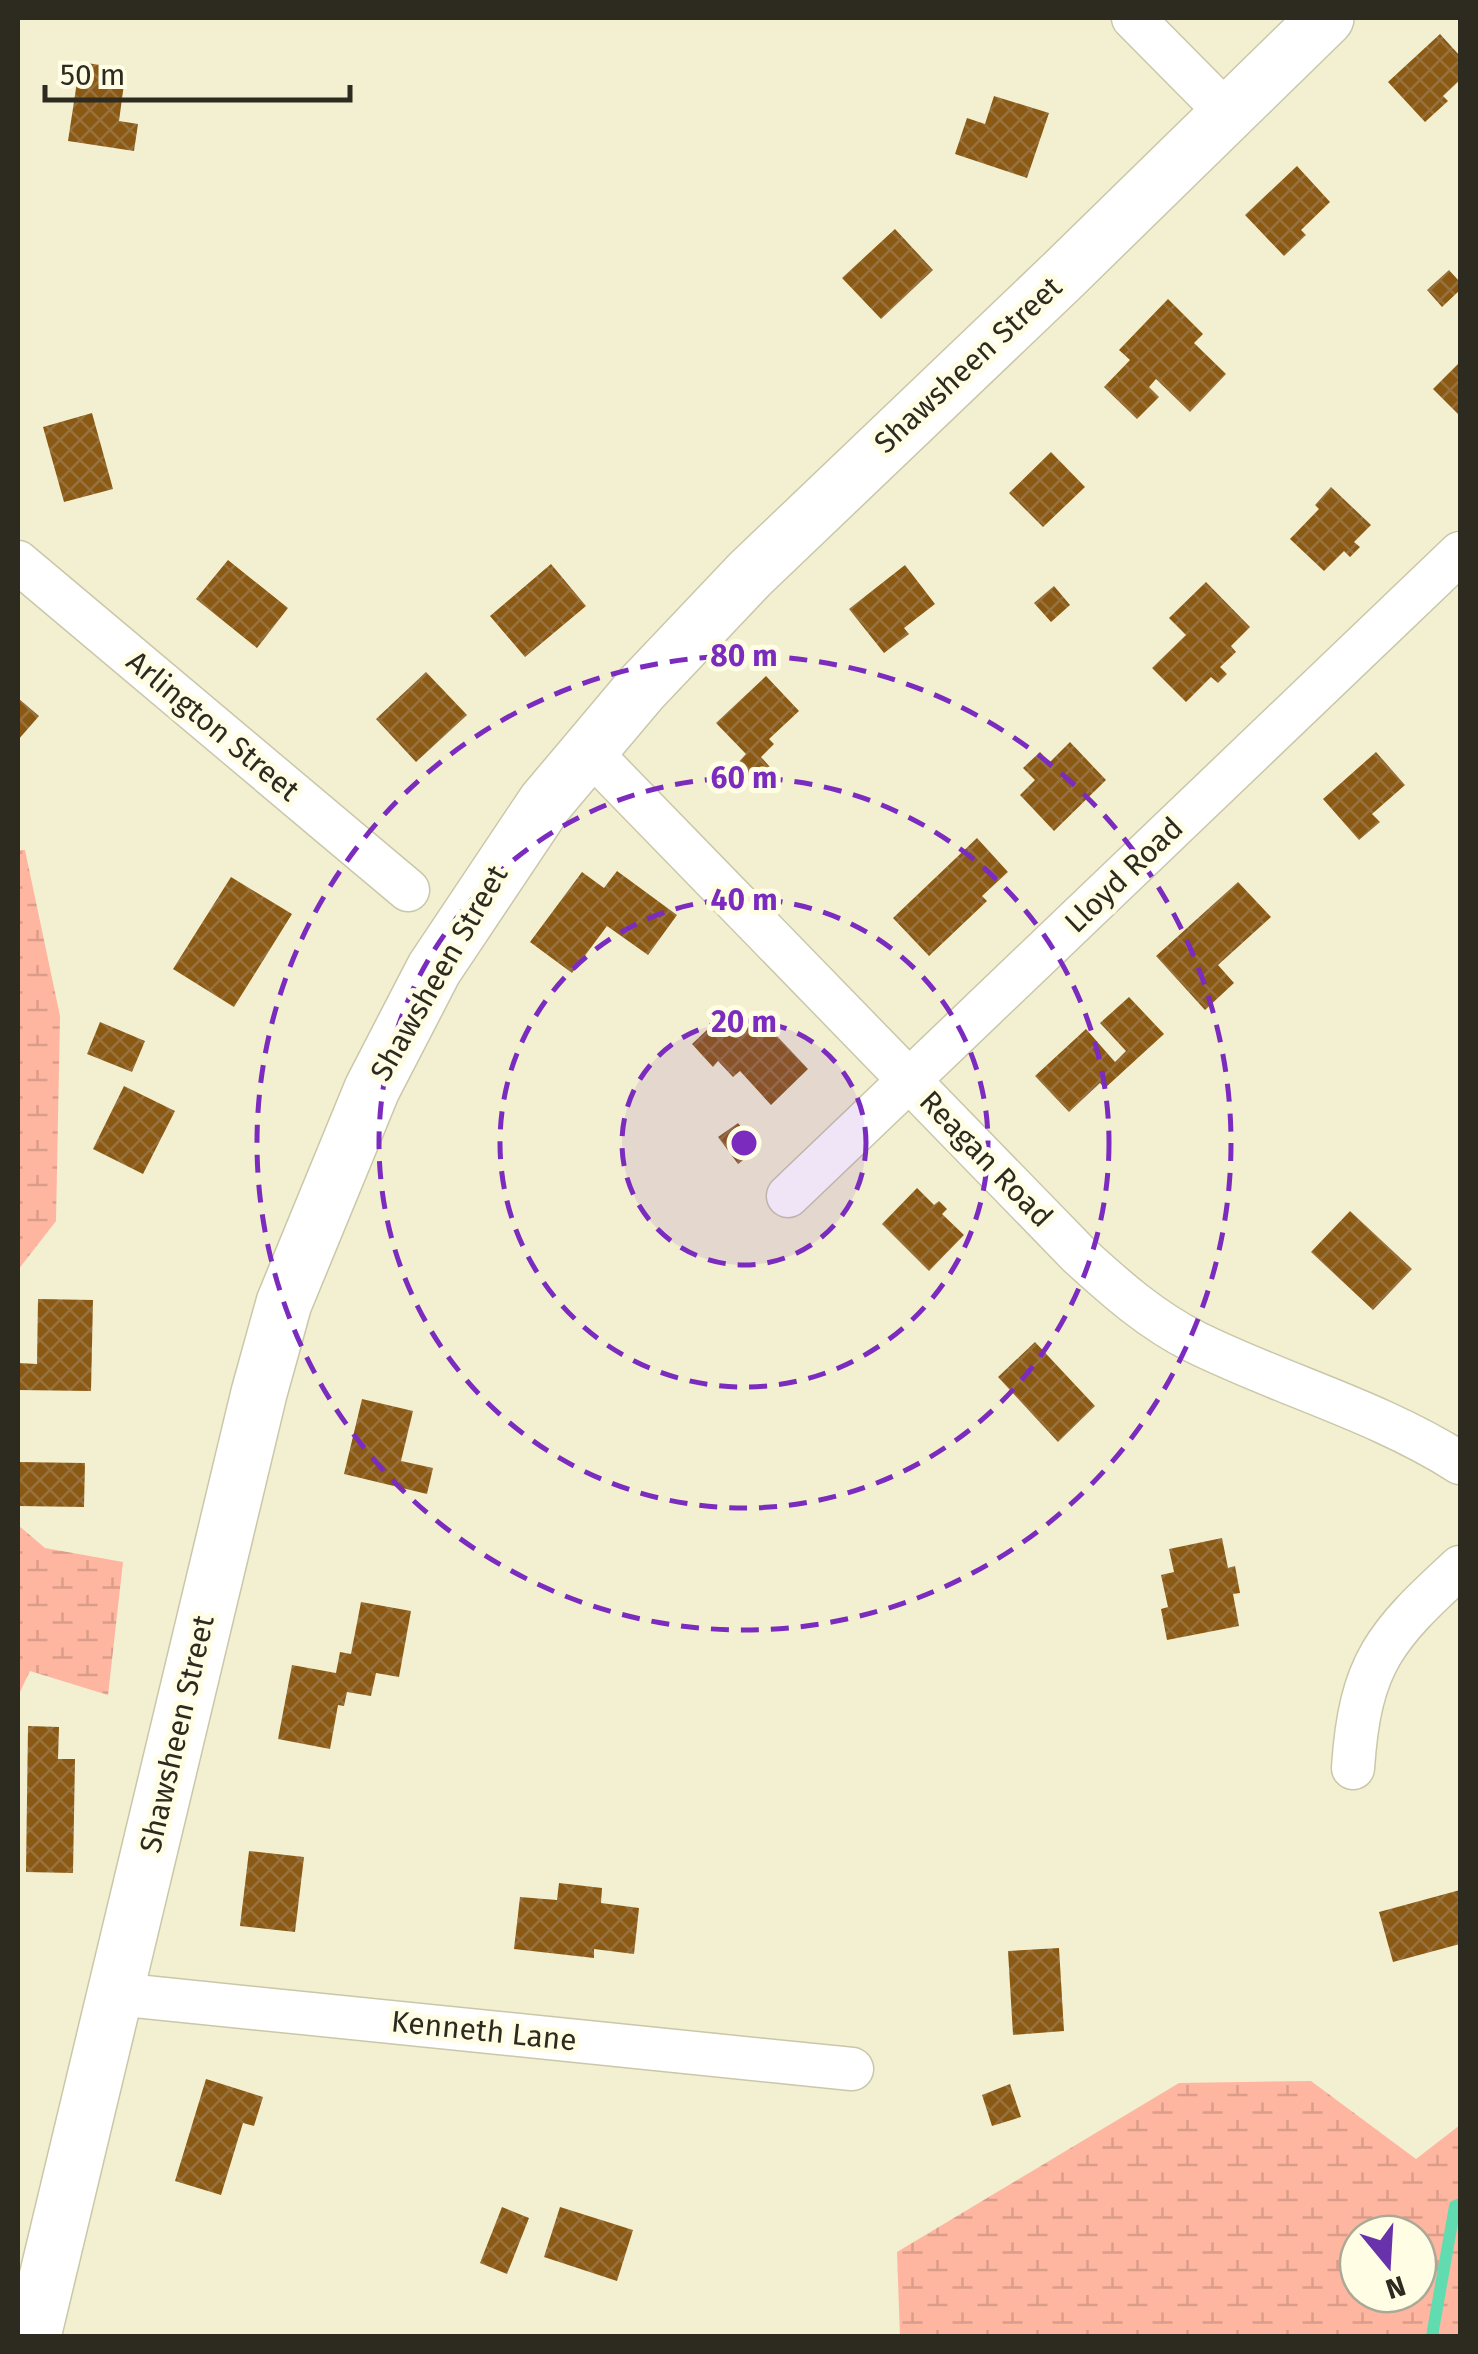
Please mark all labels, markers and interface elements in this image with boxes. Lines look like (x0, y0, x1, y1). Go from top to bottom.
scale bar (45, 40, 350, 102)
text: 50 m (60, 57, 125, 93)
street label: Shawsheen Street (867, 269, 1069, 461)
text: 80 m (710, 638, 778, 674)
street label: Arlington Street (119, 643, 307, 809)
text: 60 m (711, 760, 777, 796)
street label: Lloyd Road (1057, 810, 1191, 940)
street label: Shawsheen Street (363, 859, 515, 1087)
text: 40 m (711, 882, 777, 918)
text: 20 m (711, 1004, 777, 1040)
street label: Reagan Road (912, 1083, 1060, 1235)
centre of rings (726, 1125, 762, 1161)
street label: Shawsheen Street (132, 1611, 222, 1856)
street label: Kenneth Lane (389, 2003, 579, 2059)
north arrow (1338, 2214, 1438, 2314)
text: N (1382, 2269, 1410, 2306)

